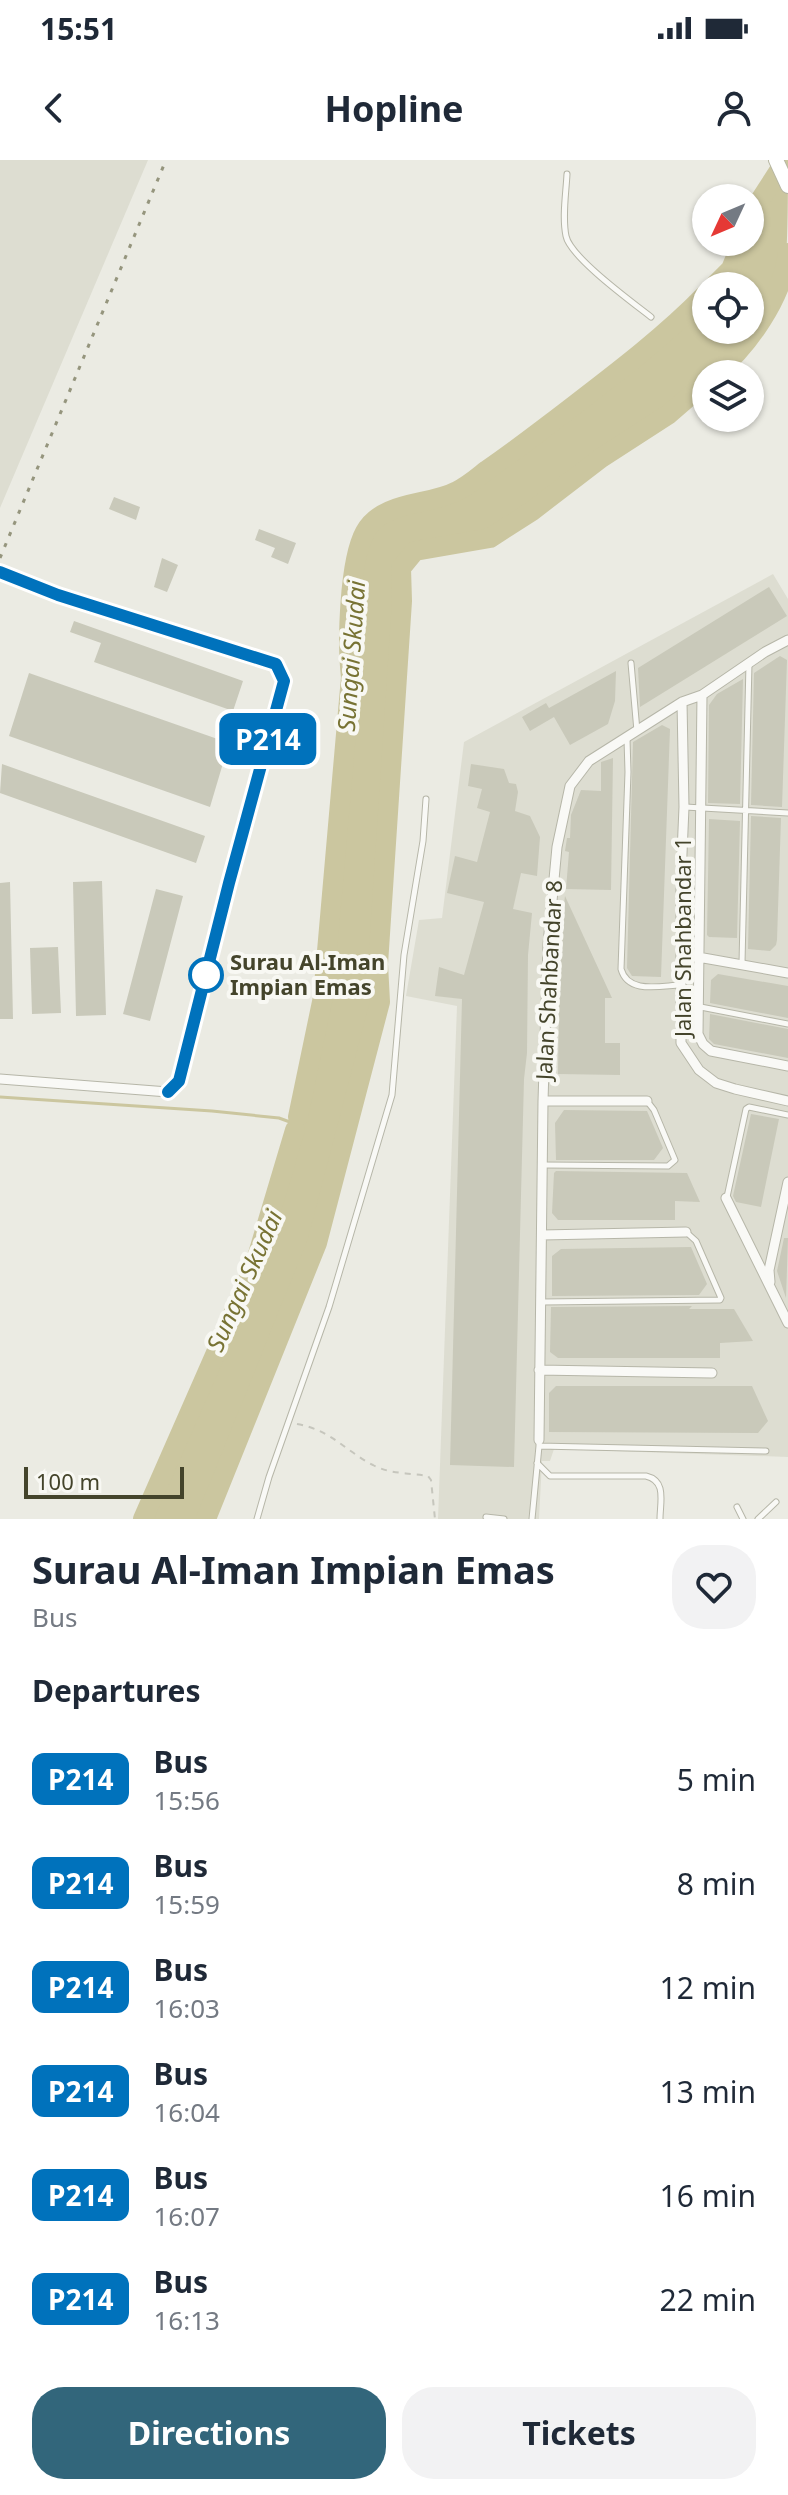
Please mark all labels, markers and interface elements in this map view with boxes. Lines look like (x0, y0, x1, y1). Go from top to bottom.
text: 15:51 (40, 8, 117, 49)
text: Hopline (324, 84, 464, 133)
icon: back (32, 86, 76, 130)
icon: person (712, 86, 756, 130)
north arrow (692, 184, 764, 256)
map controls (692, 184, 764, 432)
button: locate (692, 272, 764, 344)
button: layers (692, 360, 764, 432)
water label: Sungai Skudai (329, 578, 372, 733)
line badge: P214 (212, 713, 324, 765)
text: P214 (235, 720, 301, 758)
street label: Jalan Shahbandar 1 (667, 837, 697, 1039)
street label: Jalan Shahbandar 8 (528, 879, 568, 1083)
place label: Surau Al-Iman Impian Emas (230, 946, 385, 1001)
marker: Surau Al-Iman Impian Emas (189, 958, 223, 992)
water label: Sungai Skudai (198, 1204, 290, 1356)
scale bar (24, 1463, 184, 1499)
text: 100 m (36, 1466, 100, 1496)
text: Surau Al-Iman Impian Emas (32, 1543, 555, 1595)
button: heart (672, 1545, 756, 1629)
text: Bus (32, 1599, 77, 1635)
text: Departures (32, 1670, 201, 1711)
text: Bus (153, 1741, 208, 1782)
text: 5 min (677, 1759, 756, 1800)
text: P214 (48, 1760, 113, 1798)
text: 15:56 (153, 1782, 220, 1818)
text: Bus (153, 1845, 208, 1886)
text: 8 min (677, 1863, 756, 1904)
text: P214 (48, 1864, 113, 1902)
text: 15:59 (153, 1886, 220, 1922)
text: Bus (153, 1949, 208, 1990)
text: 12 min (660, 1967, 756, 2008)
text: P214 (48, 1968, 113, 2006)
text: 16:03 (153, 1990, 220, 2026)
text: Bus (153, 2053, 208, 2094)
text: 13 min (660, 2071, 756, 2112)
text: P214 (48, 2072, 113, 2110)
text: 16:04 (153, 2094, 220, 2130)
text: Bus (153, 2157, 208, 2198)
text: 16 min (660, 2175, 756, 2216)
text: P214 (48, 2176, 113, 2214)
text: 16:07 (153, 2198, 220, 2234)
text: Bus (153, 2261, 208, 2302)
text: 22 min (660, 2279, 756, 2320)
text: P214 (48, 2280, 113, 2318)
text: 16:13 (153, 2302, 220, 2338)
button: Directions (32, 2387, 386, 2479)
button: Tickets (402, 2387, 756, 2479)

